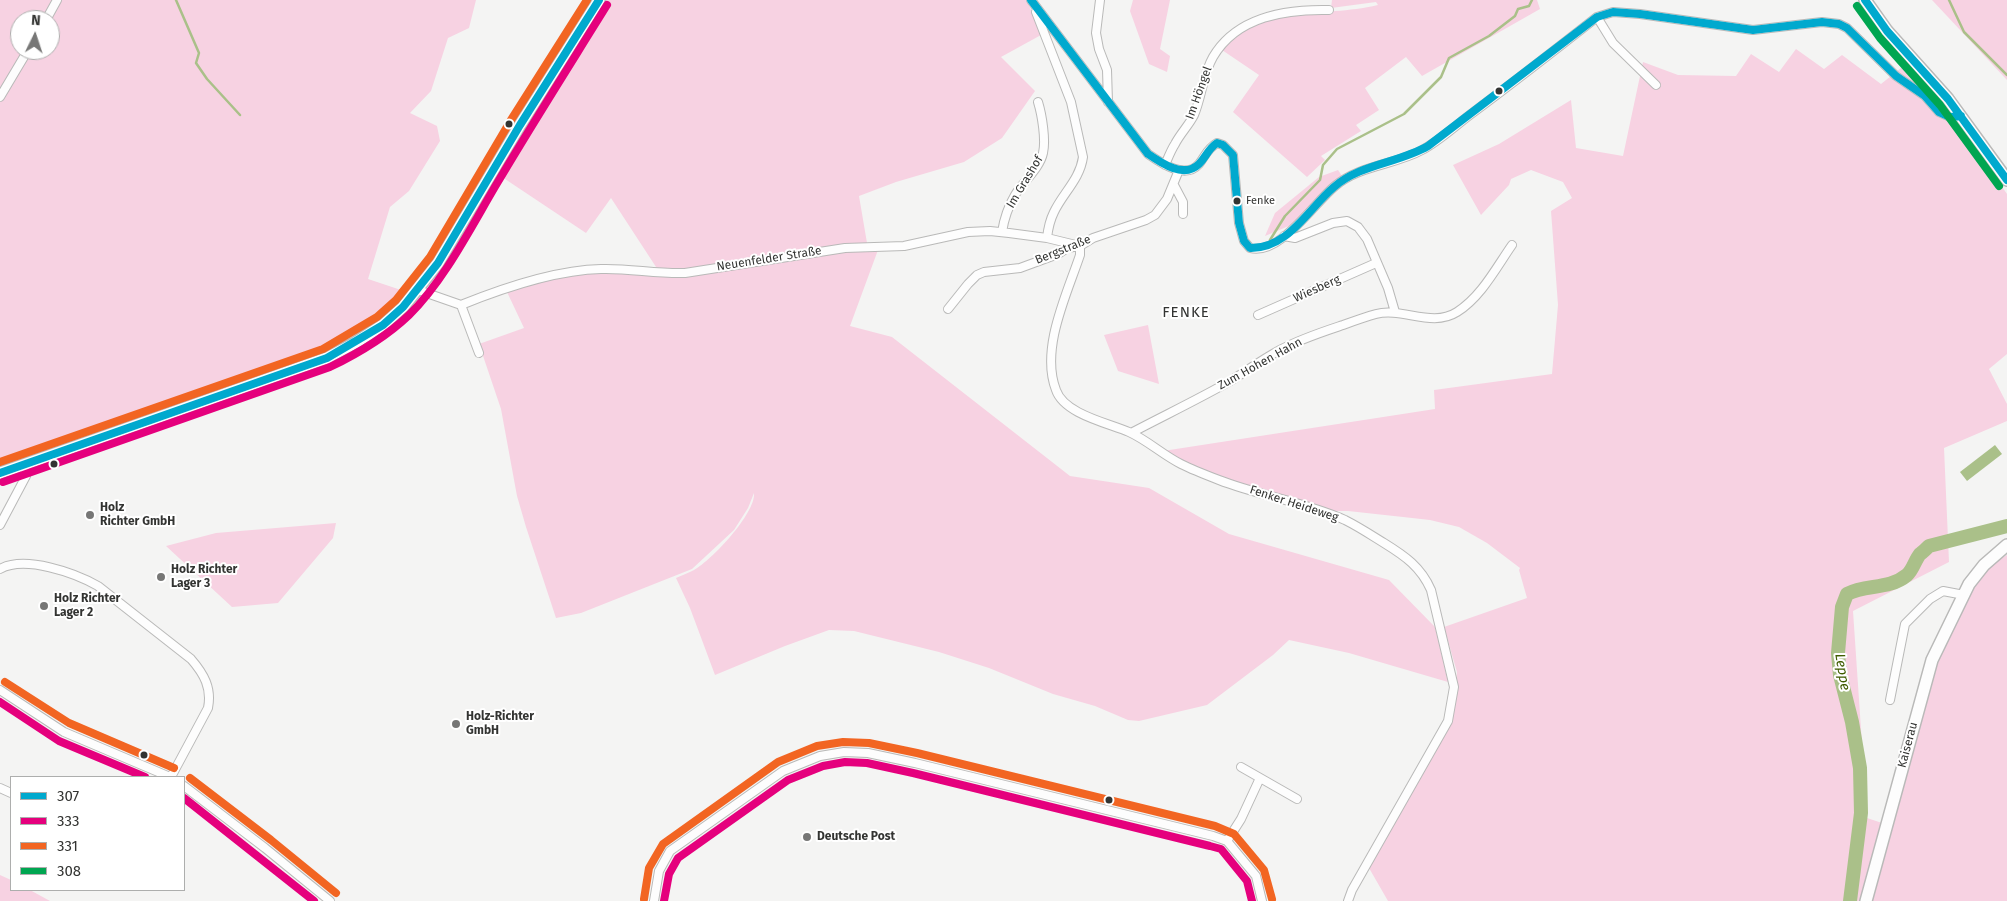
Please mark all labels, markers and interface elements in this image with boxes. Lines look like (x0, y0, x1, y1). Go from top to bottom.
north arrow (10, 10, 60, 60)
text: N (31, 12, 41, 29)
street label: Im Höngel (1183, 65, 1215, 121)
unlabelled marker (1494, 86, 1504, 96)
unlabelled marker (504, 119, 514, 129)
street label: Im Grashof (1004, 153, 1046, 211)
place label: Fenke (1246, 194, 1275, 208)
marker: Fenke (1232, 196, 1242, 206)
street label: Bergstraße (1033, 232, 1093, 268)
street label: Neuenfelder Straße (716, 244, 822, 274)
street label: Wiesberg (1291, 272, 1343, 306)
district label: FENKE (1162, 304, 1210, 322)
street label: Zum Hohen Hahn (1215, 335, 1305, 393)
unlabelled marker (49, 459, 59, 469)
street label: Fenker Heideweg (1248, 483, 1340, 525)
place label: Holz Richter GmbH (100, 501, 175, 529)
marker: Holz Richter GmbH (84, 509, 96, 521)
place label: Holz Richter Lager 3 (171, 563, 237, 591)
marker: Holz Richter Lager 3 (155, 571, 167, 583)
place label: Holz Richter Lager 2 (54, 592, 120, 620)
marker: Holz Richter Lager 2 (38, 600, 50, 612)
water label: Leppe (1831, 652, 1853, 692)
place label: Holz-Richter GmbH (466, 710, 534, 738)
marker: Holz-Richter GmbH (450, 718, 462, 730)
street label: Kaiserau (1895, 721, 1921, 769)
unlabelled marker (139, 750, 149, 760)
legend (10, 776, 185, 891)
text: 307 (57, 787, 79, 805)
unlabelled marker (1104, 795, 1114, 805)
text: 333 (57, 812, 79, 830)
place label: Deutsche Post (817, 830, 895, 844)
marker: Deutsche Post (801, 831, 813, 843)
text: 331 (57, 837, 78, 855)
text: 308 (57, 862, 81, 880)

